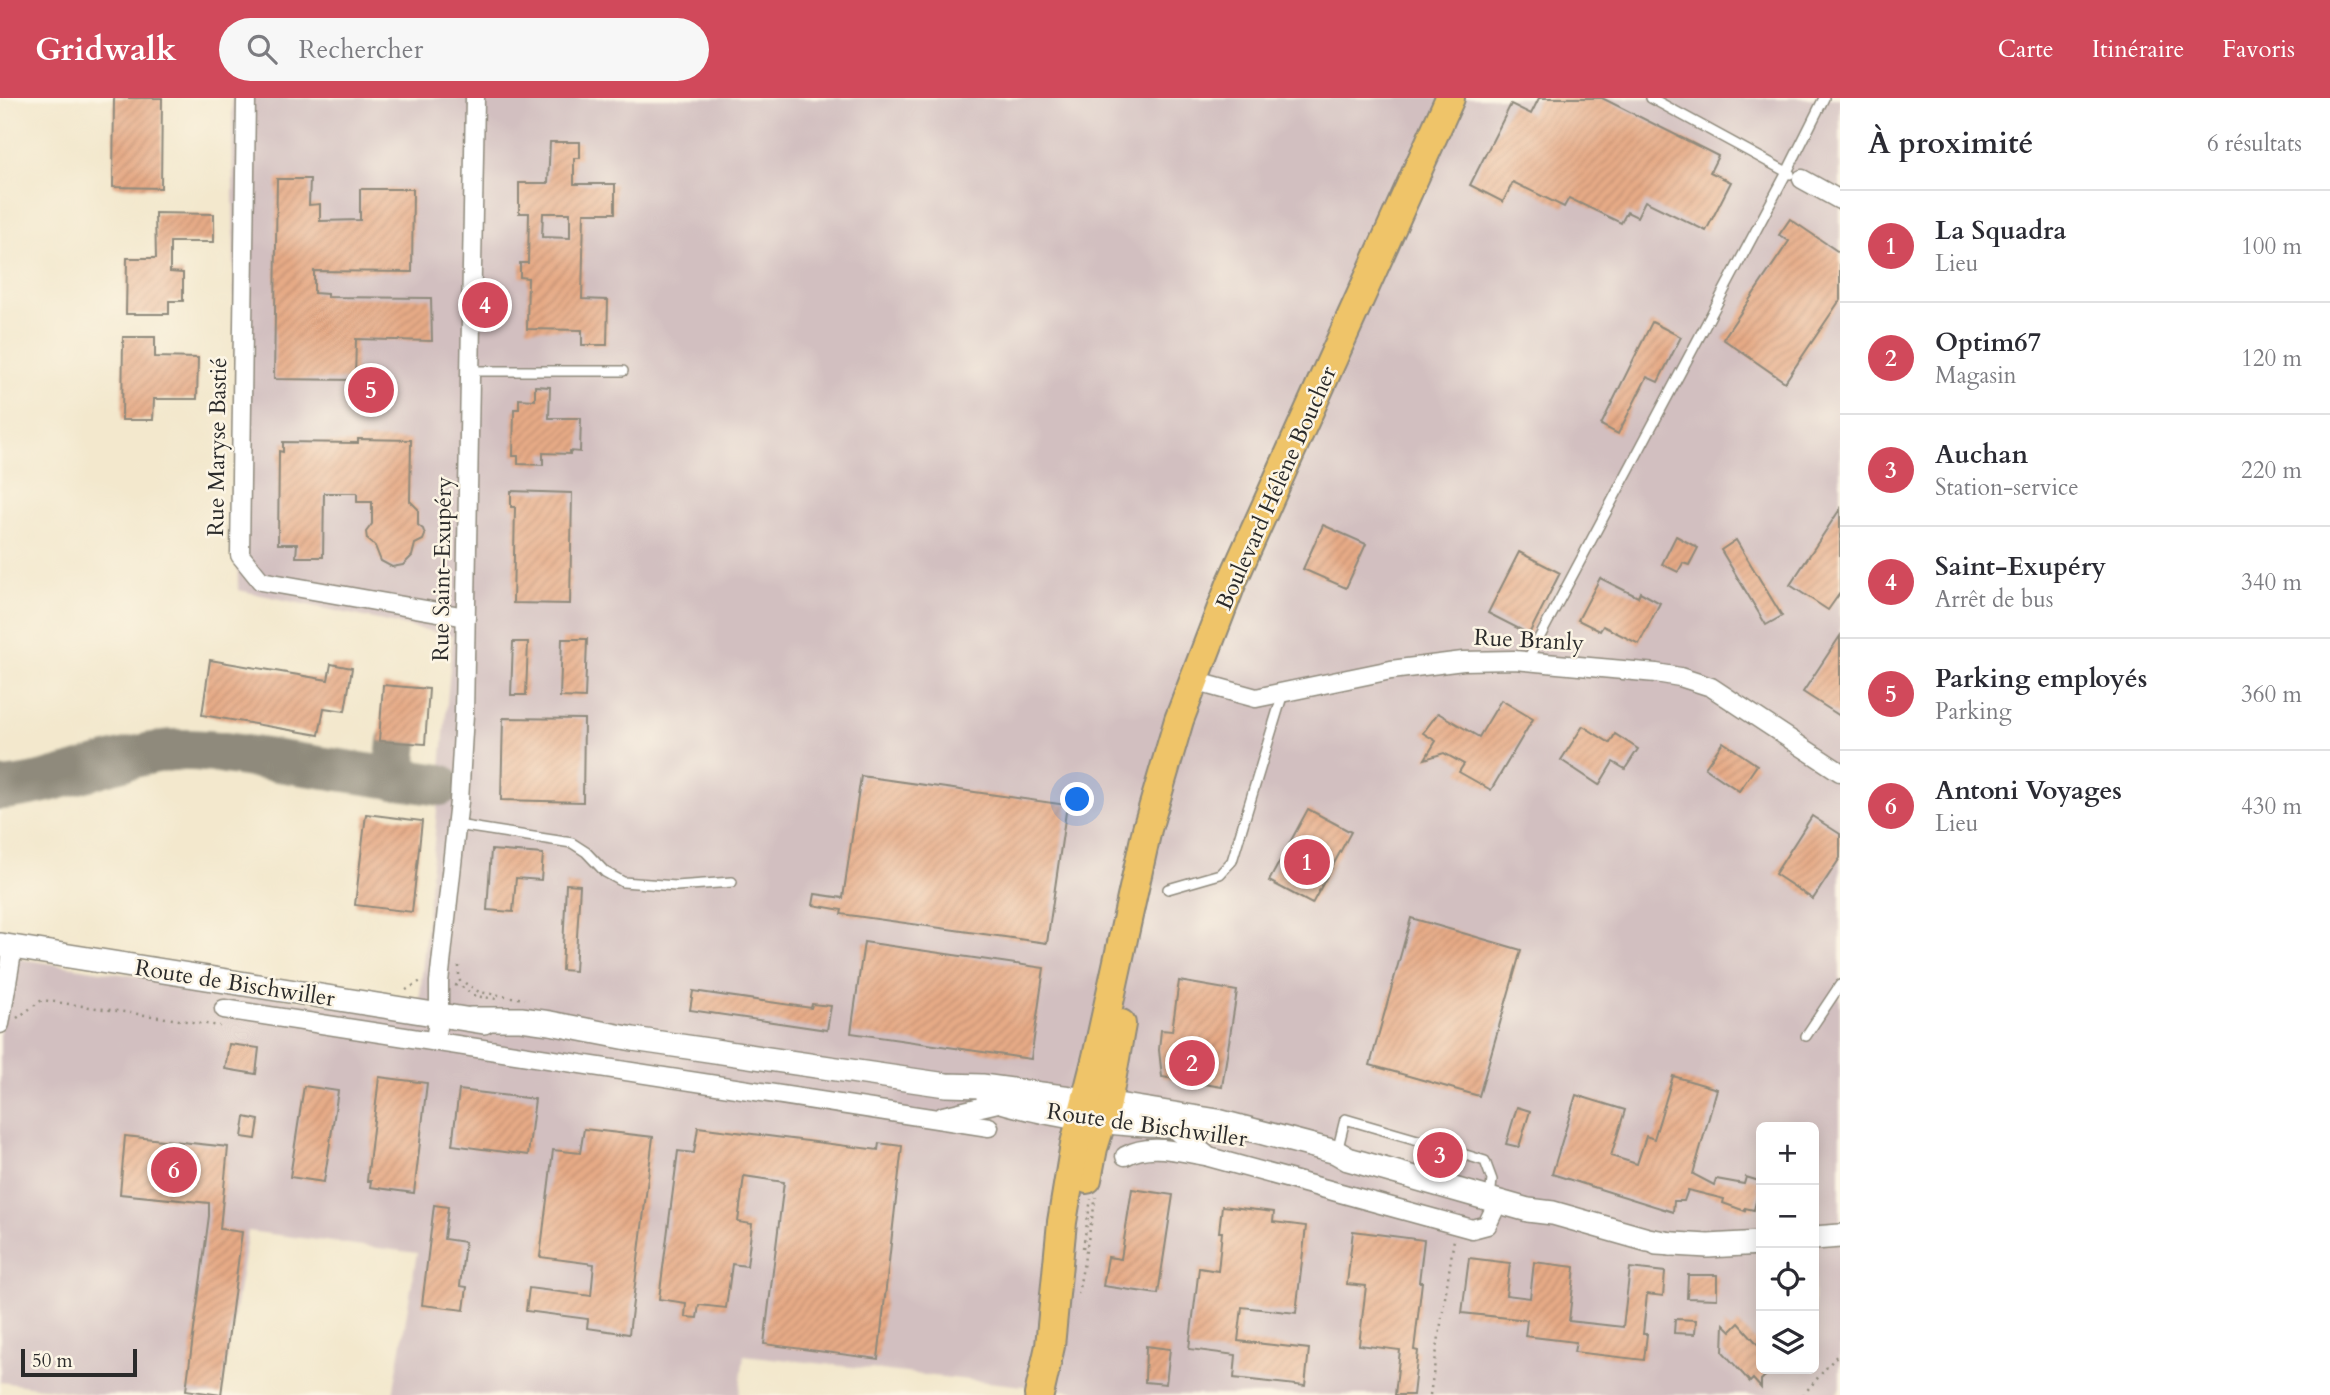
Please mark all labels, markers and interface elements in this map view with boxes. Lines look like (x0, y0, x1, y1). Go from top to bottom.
search box (219, 18, 709, 81)
text: Gridwalk (35, 27, 177, 72)
icon: search (243, 30, 281, 68)
text: Rechercher (299, 32, 423, 67)
text: Carte (1998, 33, 2054, 66)
text: Itinéraire (2092, 33, 2184, 66)
text: Favoris (2222, 33, 2295, 66)
text: À proximité (1868, 123, 2033, 164)
text: 6 résultats (2207, 128, 2302, 159)
text: La Squadra (1935, 213, 2066, 248)
text: 1 (1885, 231, 1897, 262)
text: 100 m (2241, 231, 2302, 262)
text: Lieu (1935, 248, 1978, 279)
pin: 4 (462, 279, 508, 331)
text: Optim67 (1935, 325, 2041, 360)
text: 2 (1885, 343, 1897, 374)
text: 120 m (2241, 343, 2302, 374)
street label: Rue Maryse Bastié (200, 357, 234, 537)
text: Magasin (1935, 360, 2017, 391)
street label: Boulevard Hélène Boucher (1208, 361, 1344, 615)
pin: 5 (348, 364, 394, 416)
text: Auchan (1935, 437, 2028, 472)
text: 3 (1885, 455, 1897, 486)
text: 220 m (2241, 455, 2302, 486)
text: Station-service (1935, 472, 2079, 503)
street label: Rue Saint-Exupéry (425, 476, 459, 662)
text: Saint-Exupéry (1935, 549, 2106, 584)
text: 4 (1885, 567, 1897, 598)
text: 340 m (2241, 567, 2302, 598)
text: Arrêt de bus (1935, 584, 2054, 615)
street label: Rue Branly (1473, 622, 1585, 658)
text: Parking employés (1935, 661, 2147, 696)
text: 5 (1885, 679, 1897, 710)
text: 360 m (2241, 679, 2302, 710)
text: Parking (1935, 696, 2012, 727)
text: Antoni Voyages (1935, 773, 2122, 808)
your location (1060, 782, 1094, 816)
text: 6 (1885, 791, 1897, 822)
text: 430 m (2241, 791, 2302, 822)
text: Lieu (1935, 808, 1978, 839)
pin: 1 (1284, 836, 1330, 888)
street label: Route de Bischwiller (133, 952, 338, 1014)
pin: 2 (1169, 1037, 1215, 1089)
street label: Route de Bischwiller (1045, 1096, 1250, 1154)
map controls (1756, 1122, 1819, 1374)
button: + (1756, 1122, 1819, 1185)
pin: 3 (1417, 1129, 1463, 1181)
pin: 6 (151, 1144, 197, 1196)
button: − (1756, 1185, 1819, 1248)
button: locate (1756, 1248, 1819, 1311)
button: layers (1756, 1311, 1819, 1374)
scale bar (21, 1346, 136, 1378)
text: 50 m (32, 1348, 73, 1374)

